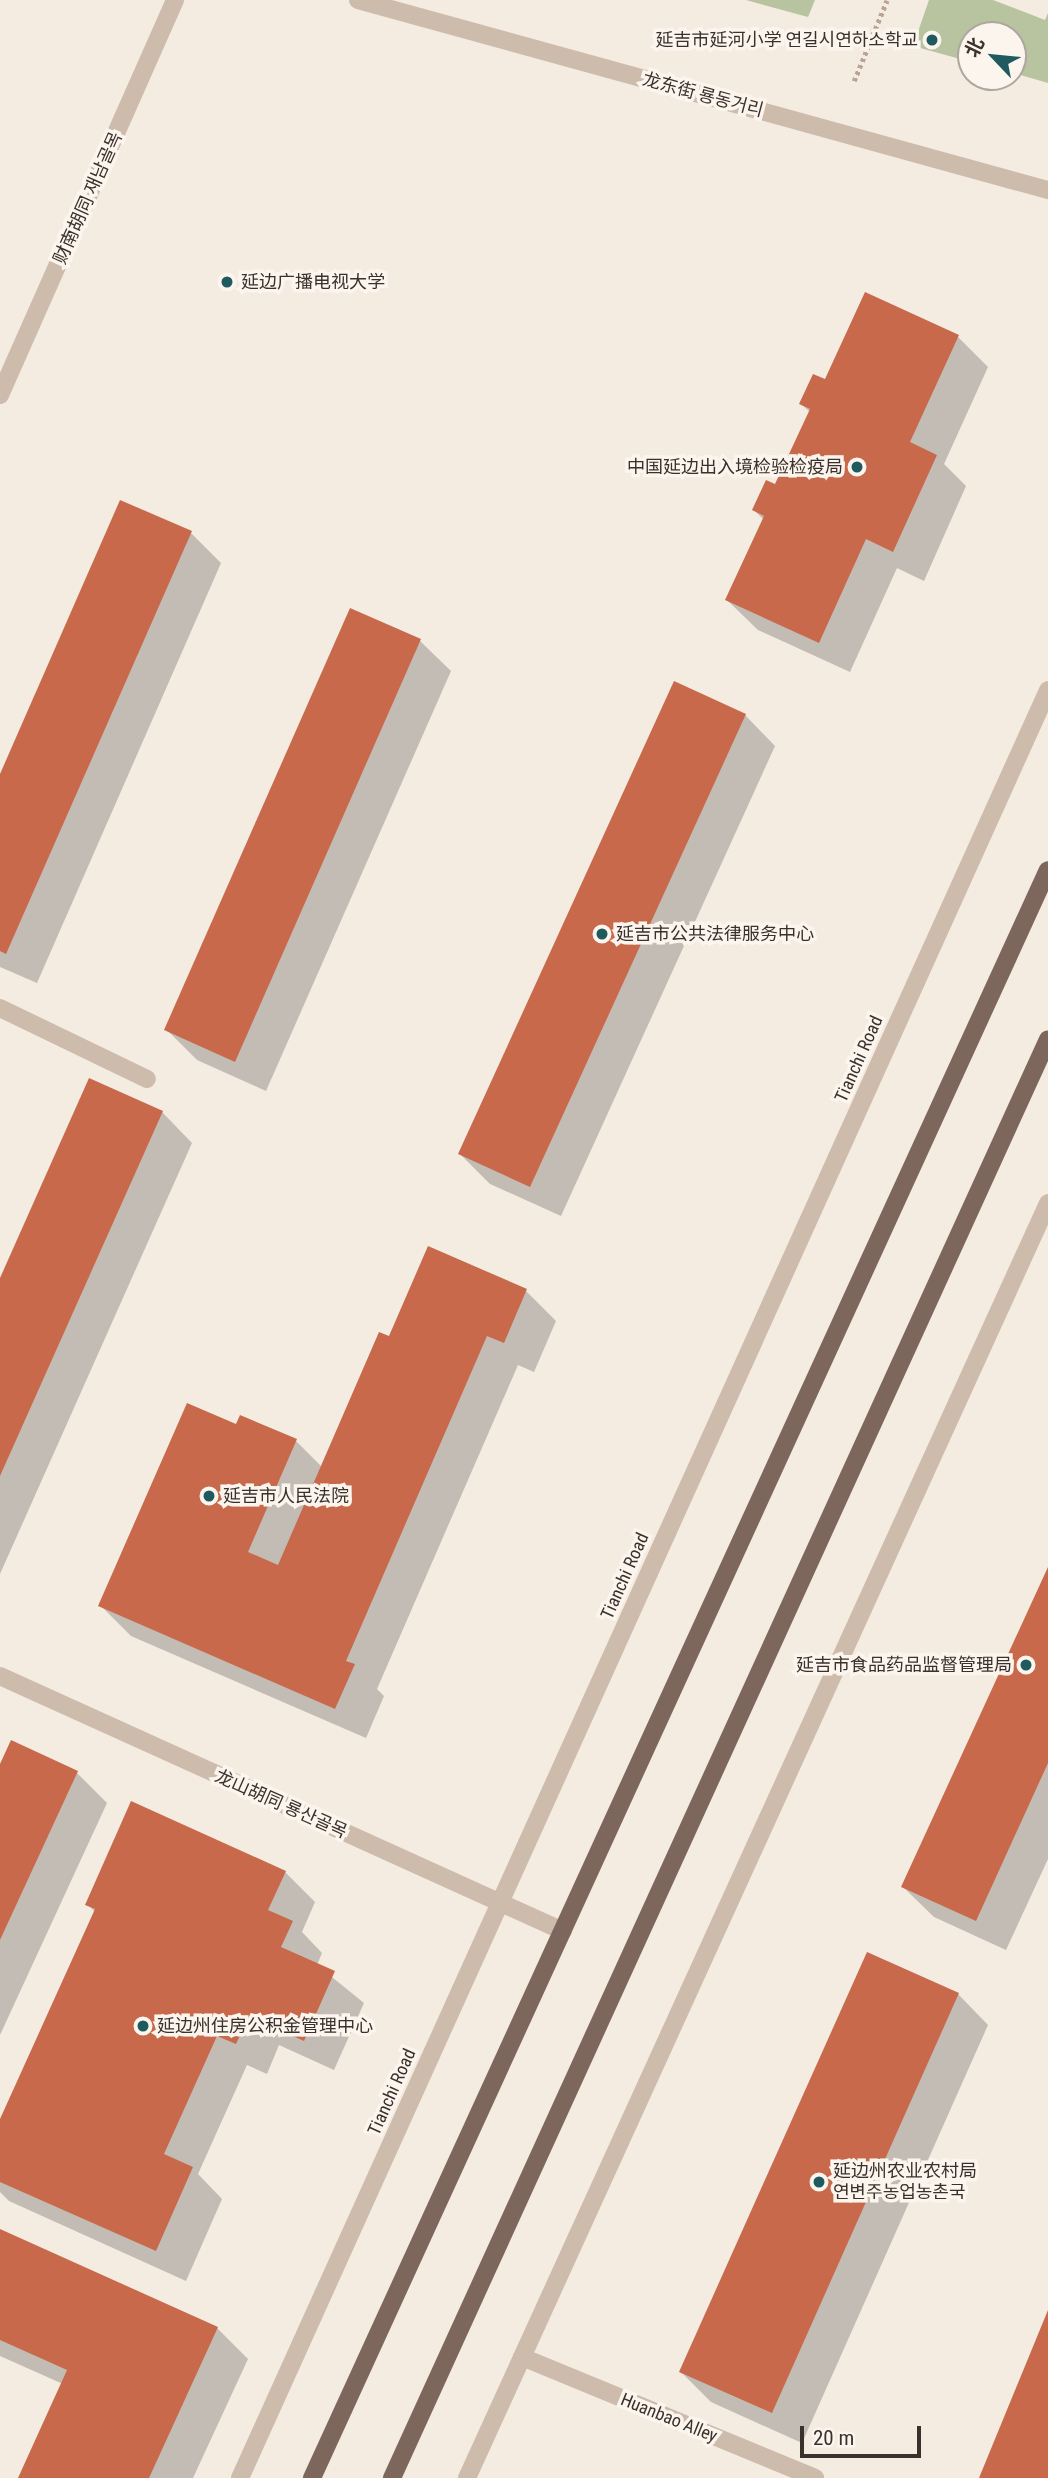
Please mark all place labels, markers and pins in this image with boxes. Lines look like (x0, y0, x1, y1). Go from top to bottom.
place label: 延吉市延河小学 연길시연하소학교 (655, 29, 918, 51)
marker: 延吉市延河小学 연길시연하소학교 (924, 32, 940, 48)
place label: 延边广播电视大学 (241, 271, 385, 293)
marker: 延边广播电视大学 (219, 274, 235, 290)
place label: 中国延边出入境检验检疫局 (627, 456, 843, 478)
marker: 中国延边出入境检验检疫局 (849, 459, 865, 475)
place label: 延吉市公共法律服务中心 (616, 923, 814, 945)
marker: 延吉市公共法律服务中心 (594, 926, 610, 942)
place label: 延吉市人民法院 (223, 1485, 349, 1507)
marker: 延吉市人民法院 (201, 1488, 217, 1504)
place label: 延吉市食品药品监督管理局 (796, 1654, 1012, 1676)
marker: 延吉市食品药品监督管理局 (1018, 1657, 1034, 1673)
place label: 延边州住房公积金管理中心 (157, 2015, 373, 2037)
marker: 延边州住房公积金管理中心 (135, 2018, 151, 2034)
place label: 延边州农业农村局 연변주농업농촌국 (833, 2161, 977, 2204)
marker: 延边州农业农村局 연변주농업농촌국 (811, 2174, 827, 2190)

